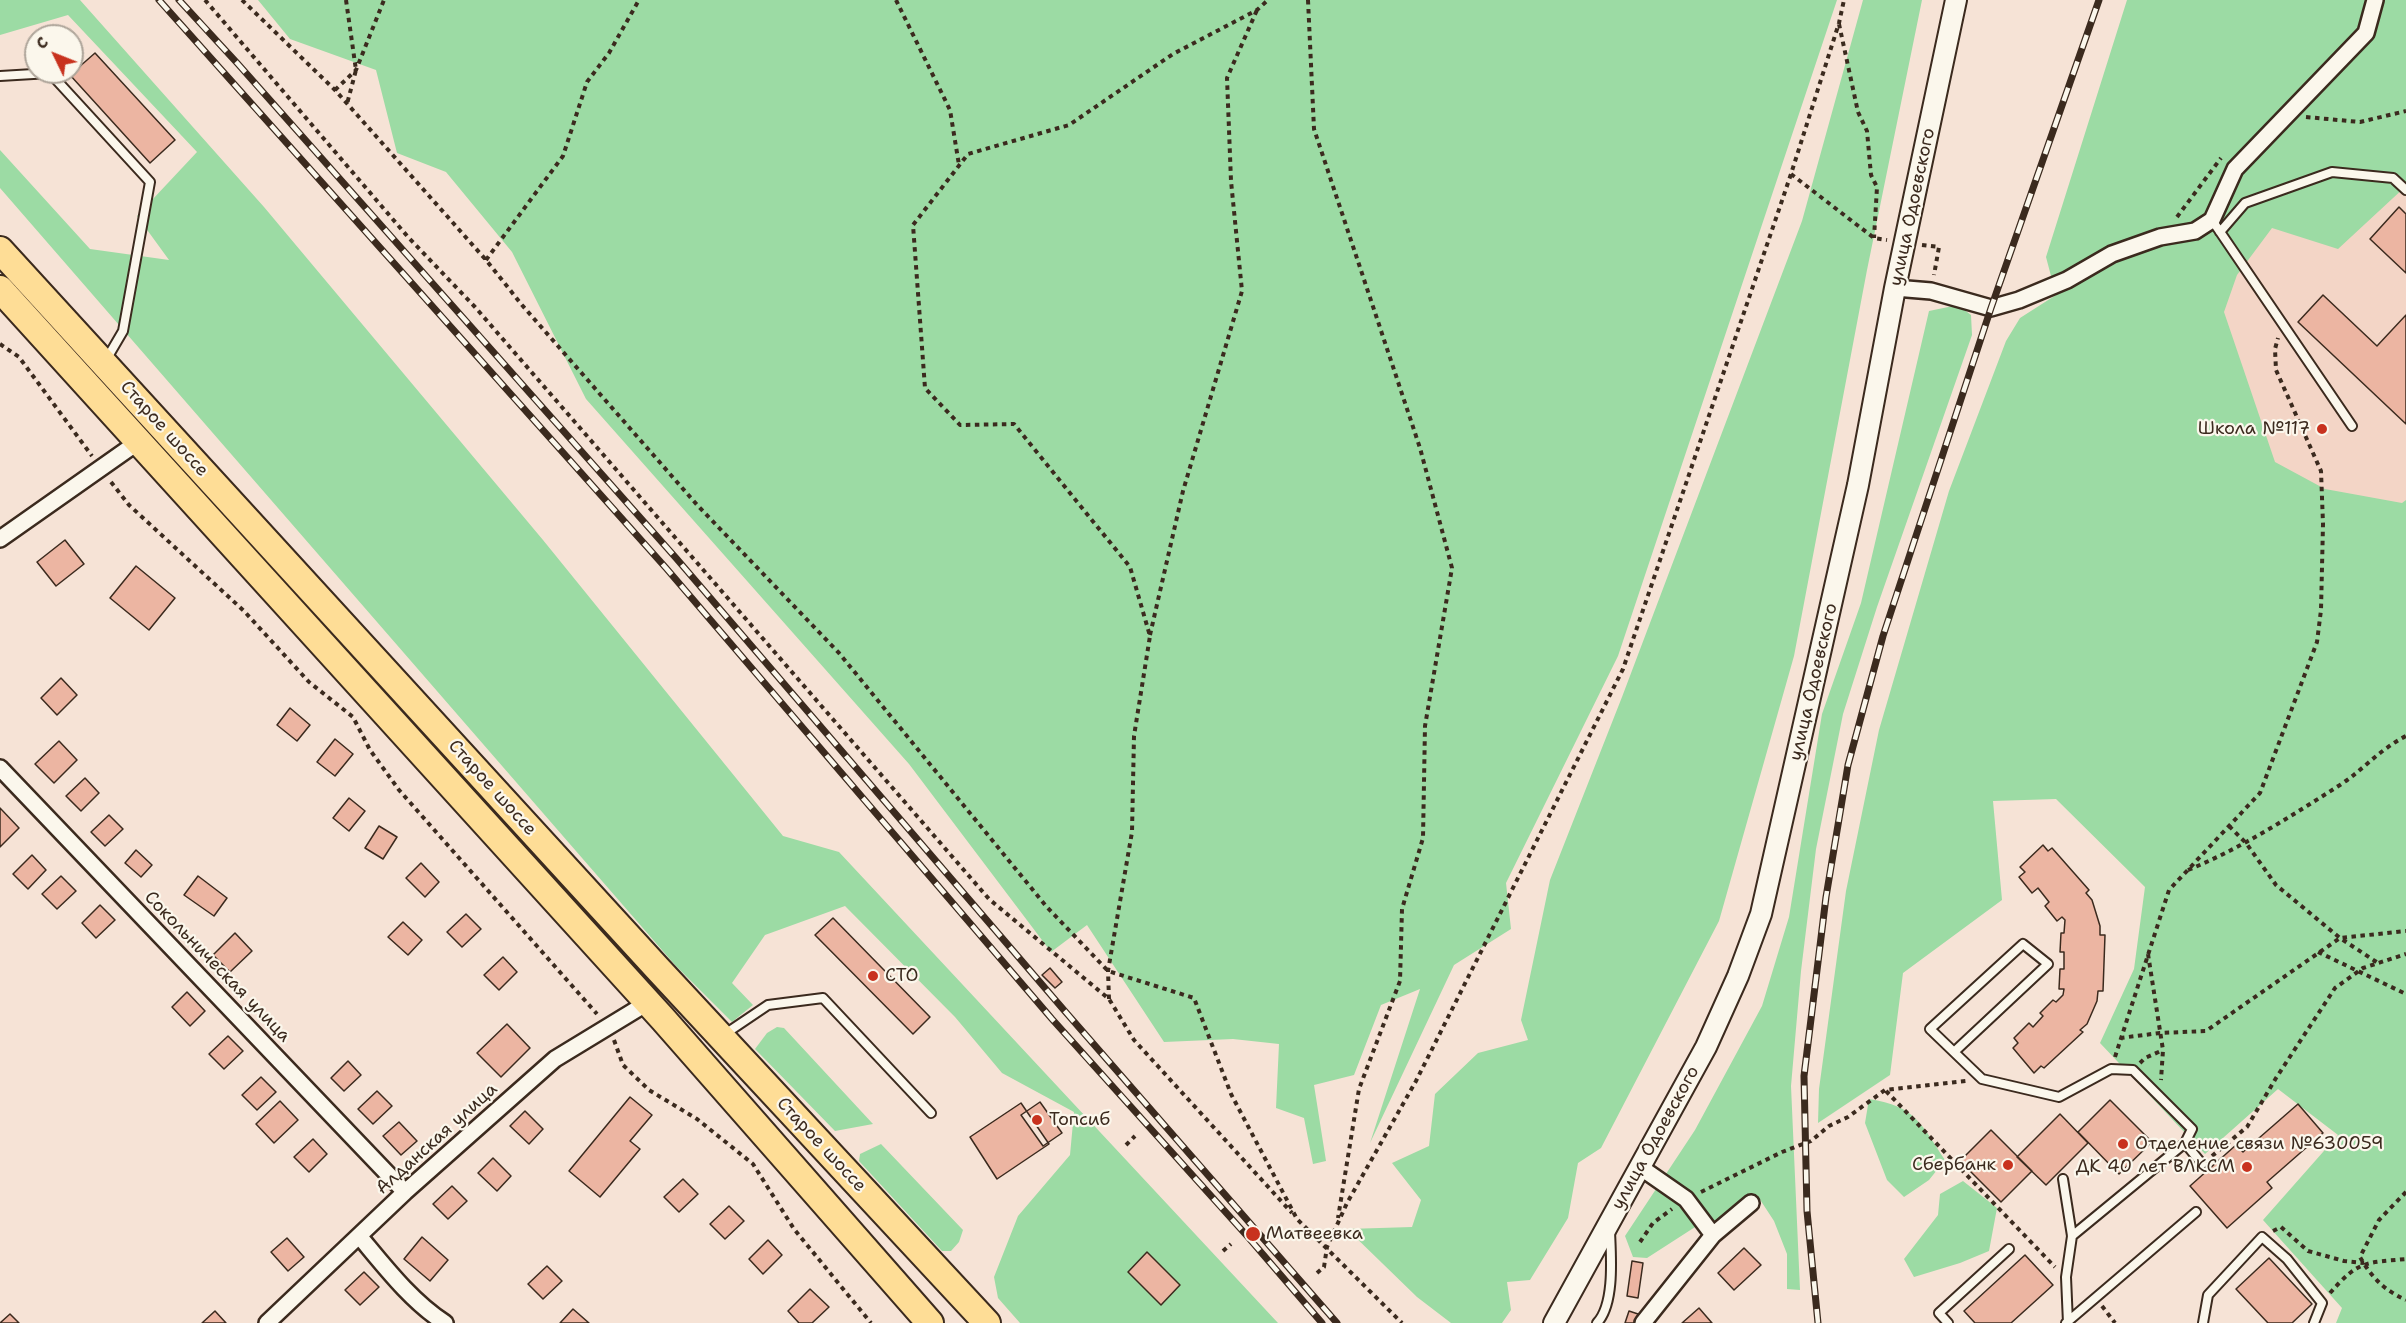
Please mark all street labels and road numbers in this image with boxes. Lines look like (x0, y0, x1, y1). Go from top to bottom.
street label: улица Одоевского (1886, 126, 1940, 288)
street label: Старое шоссе (115, 377, 213, 481)
street label: улица Одоевского (1785, 601, 1843, 763)
street label: Старое шоссе (443, 736, 541, 840)
street label: Сокольническая улица (139, 887, 295, 1047)
street label: улица Одоевского (1608, 1062, 1704, 1214)
street label: Алданская улица (372, 1079, 502, 1199)
street label: Старое шоссе (772, 1093, 870, 1197)

